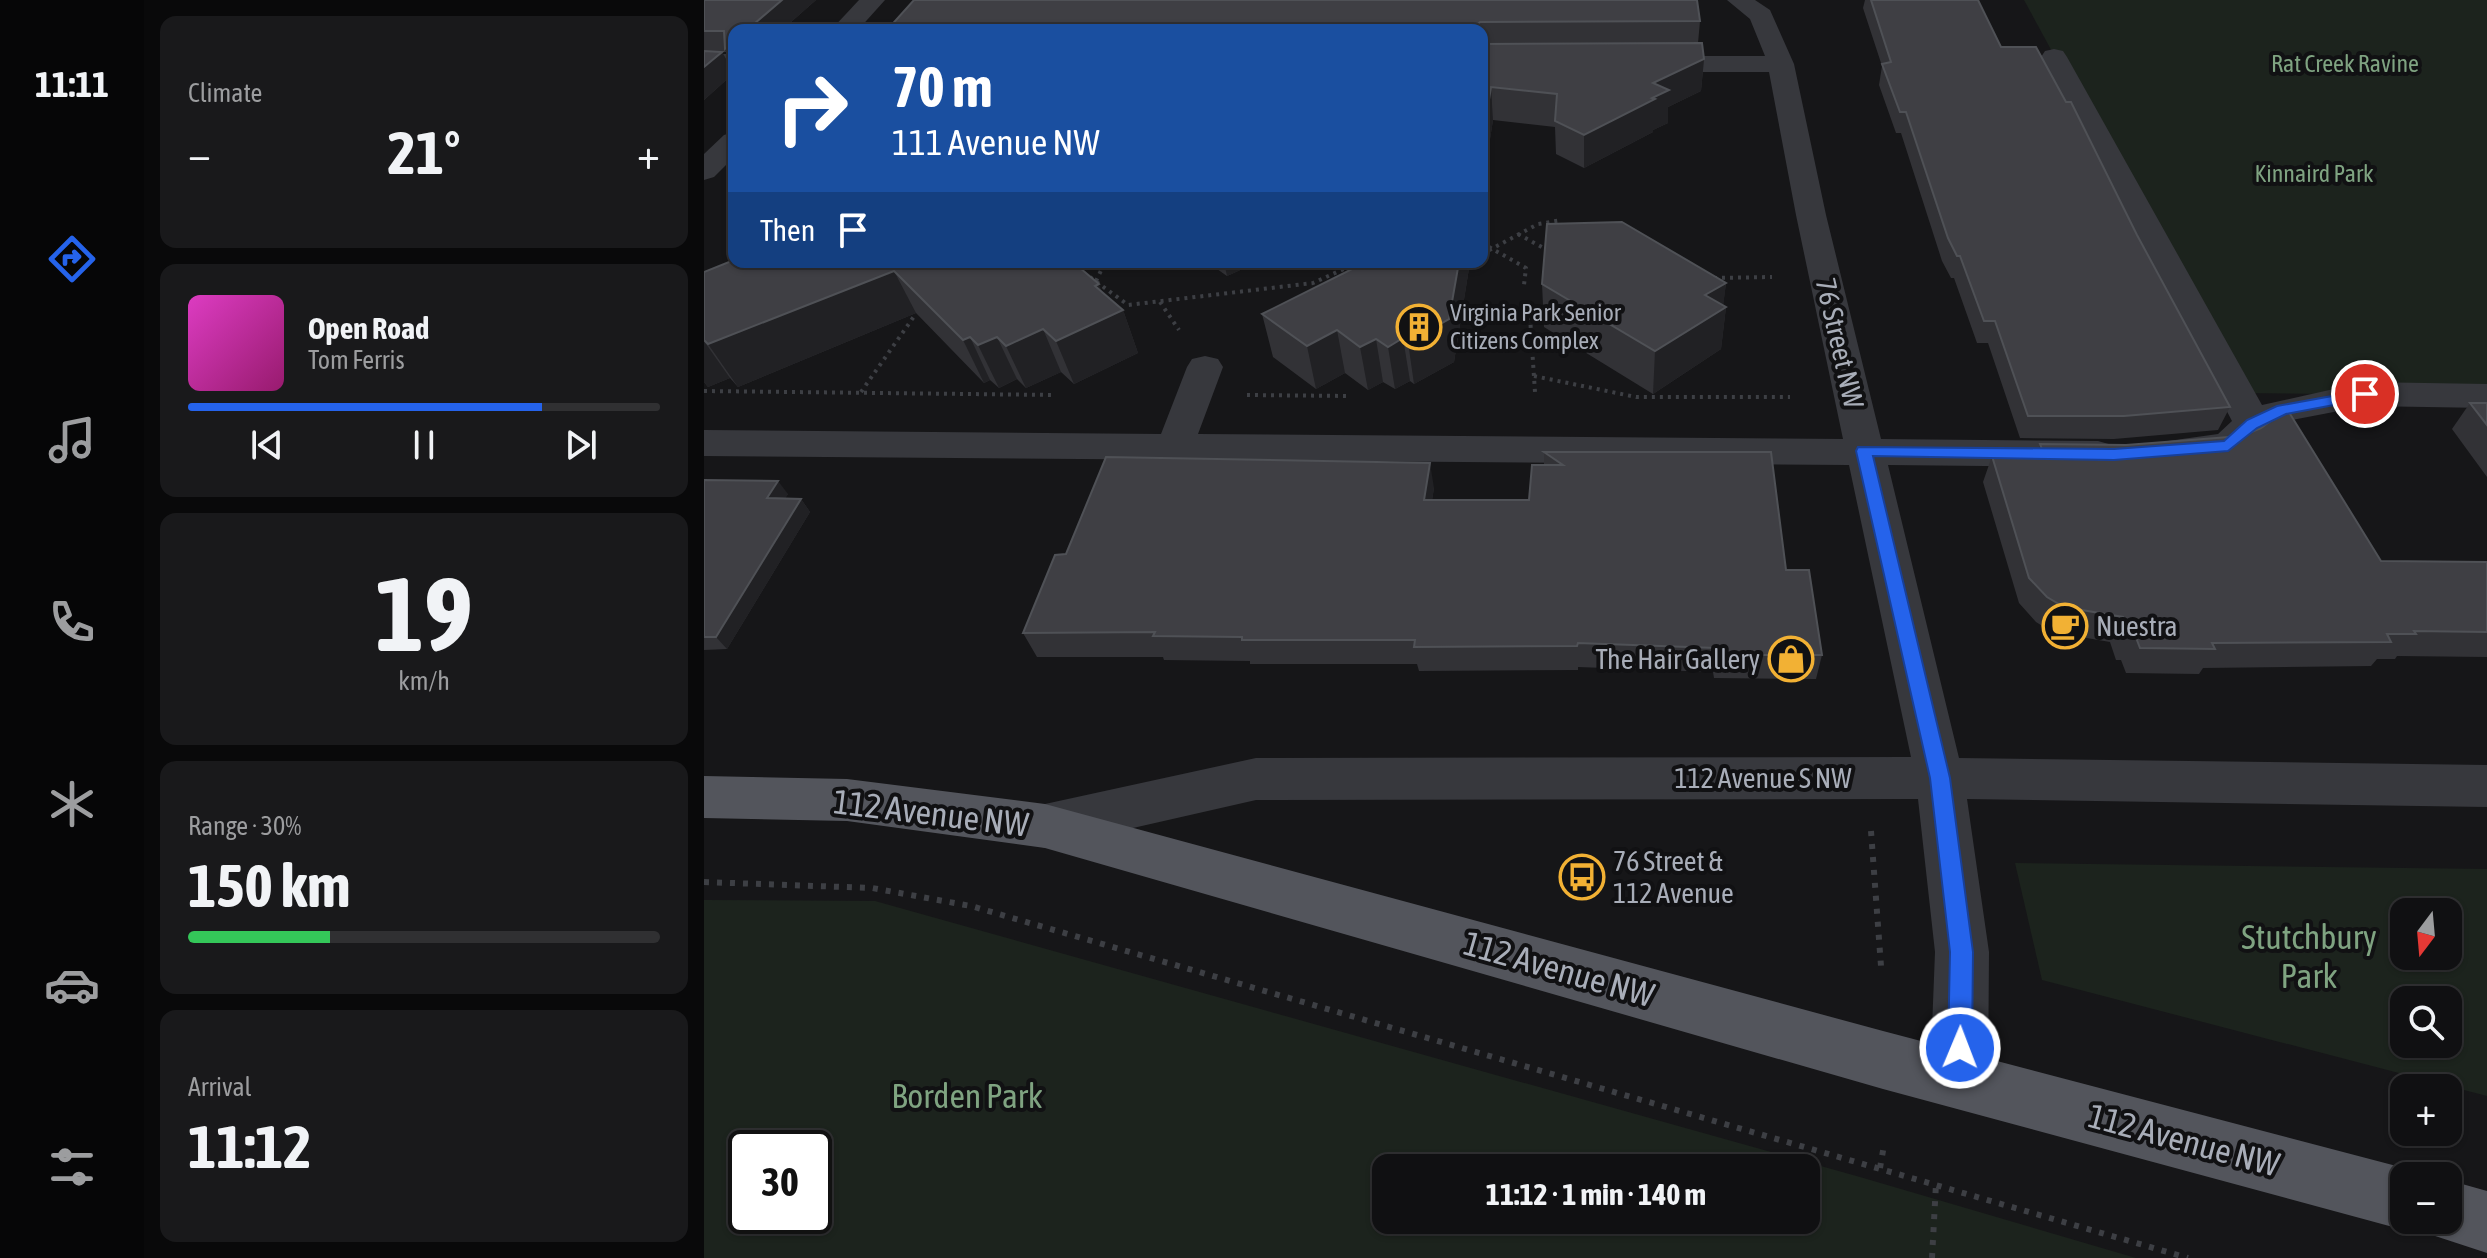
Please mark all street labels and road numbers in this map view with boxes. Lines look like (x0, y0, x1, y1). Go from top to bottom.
street label: 76 Street NW (1810, 275, 1871, 412)
street label: 112 Avenue S NW (1674, 762, 1852, 794)
street label: 112 Avenue NW (831, 781, 1031, 844)
street label: 112 Avenue NW (1460, 923, 1659, 1014)
street label: 112 Avenue NW (2084, 1095, 2284, 1184)

